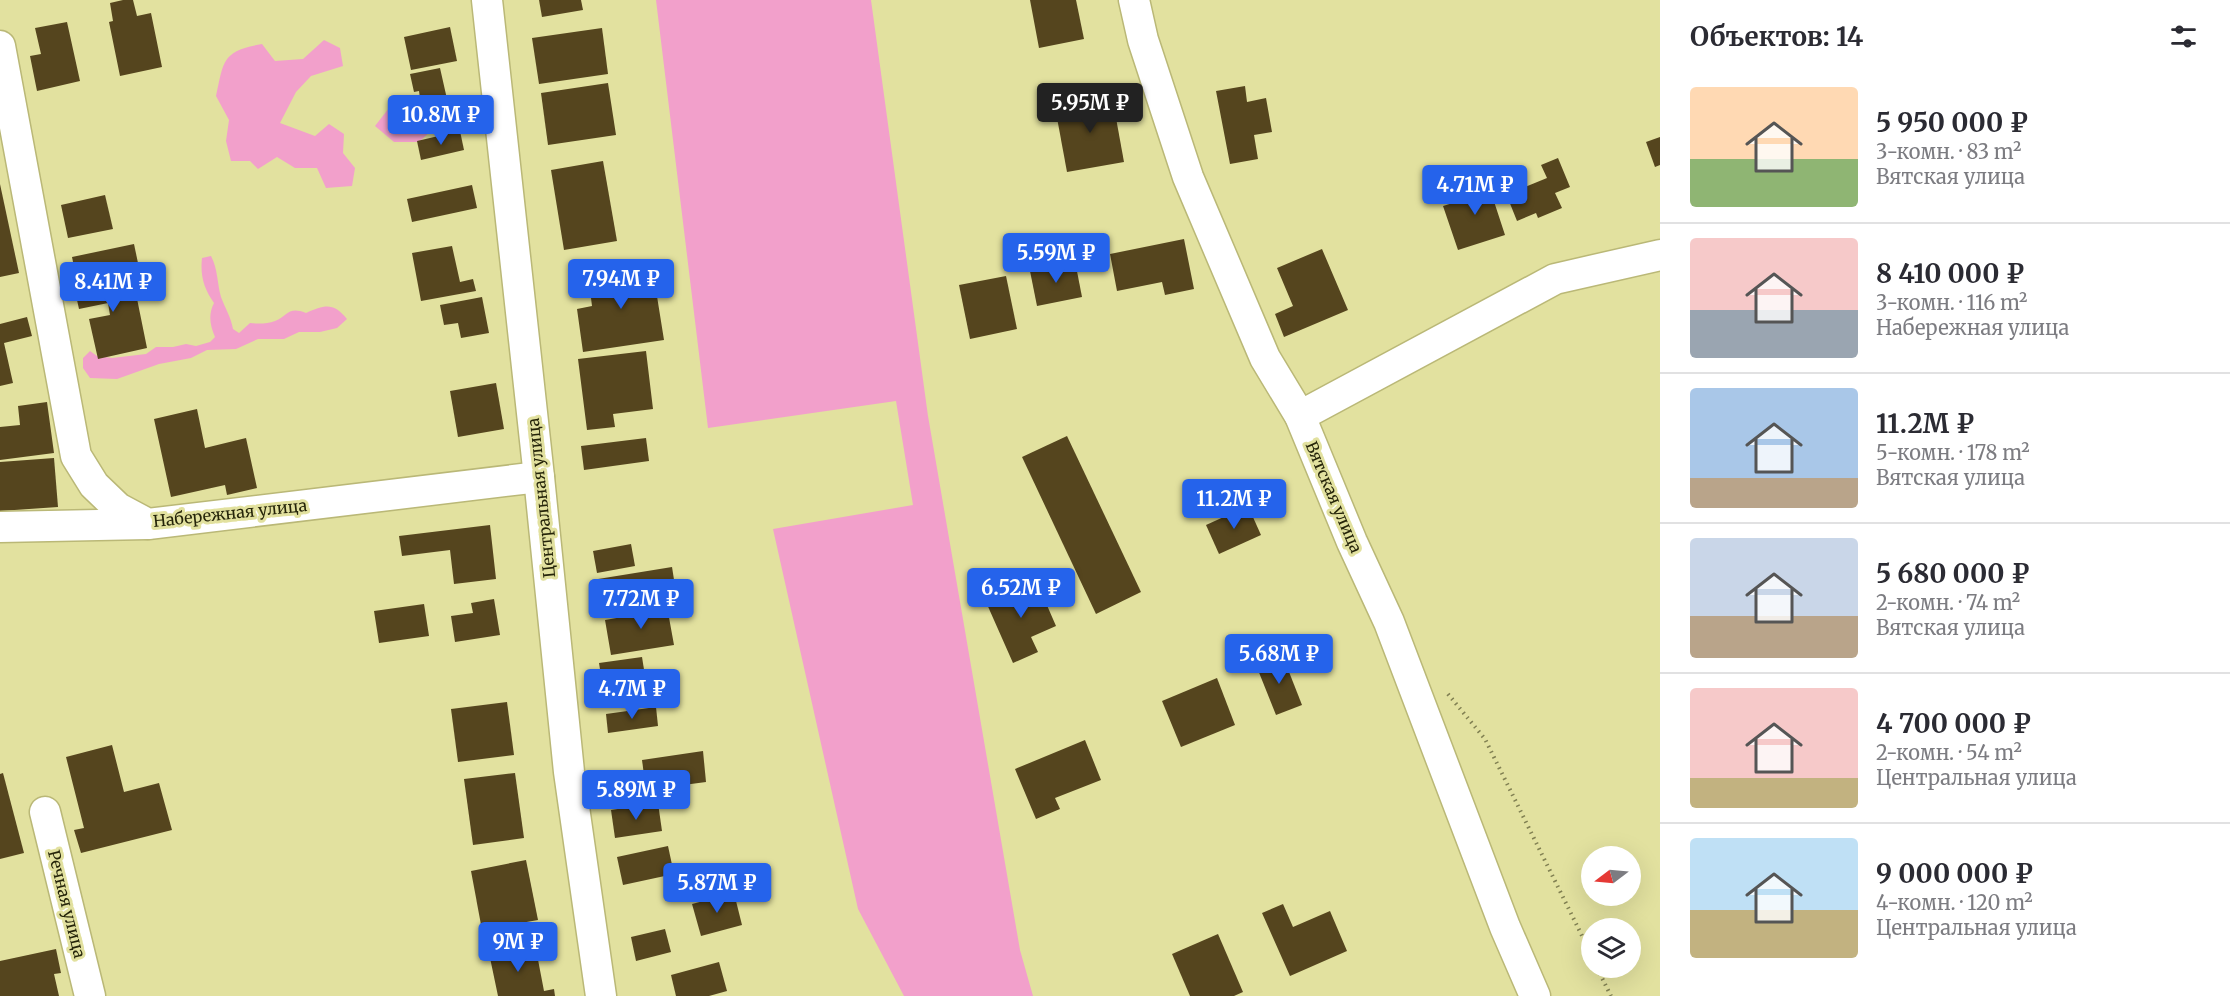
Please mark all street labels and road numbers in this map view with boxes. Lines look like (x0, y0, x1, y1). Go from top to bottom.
street label: Центральная улица (523, 417, 559, 579)
street label: Вятская улица (1302, 438, 1367, 556)
street label: Набережная улица (152, 495, 308, 531)
street label: Речная улица (44, 848, 90, 961)

